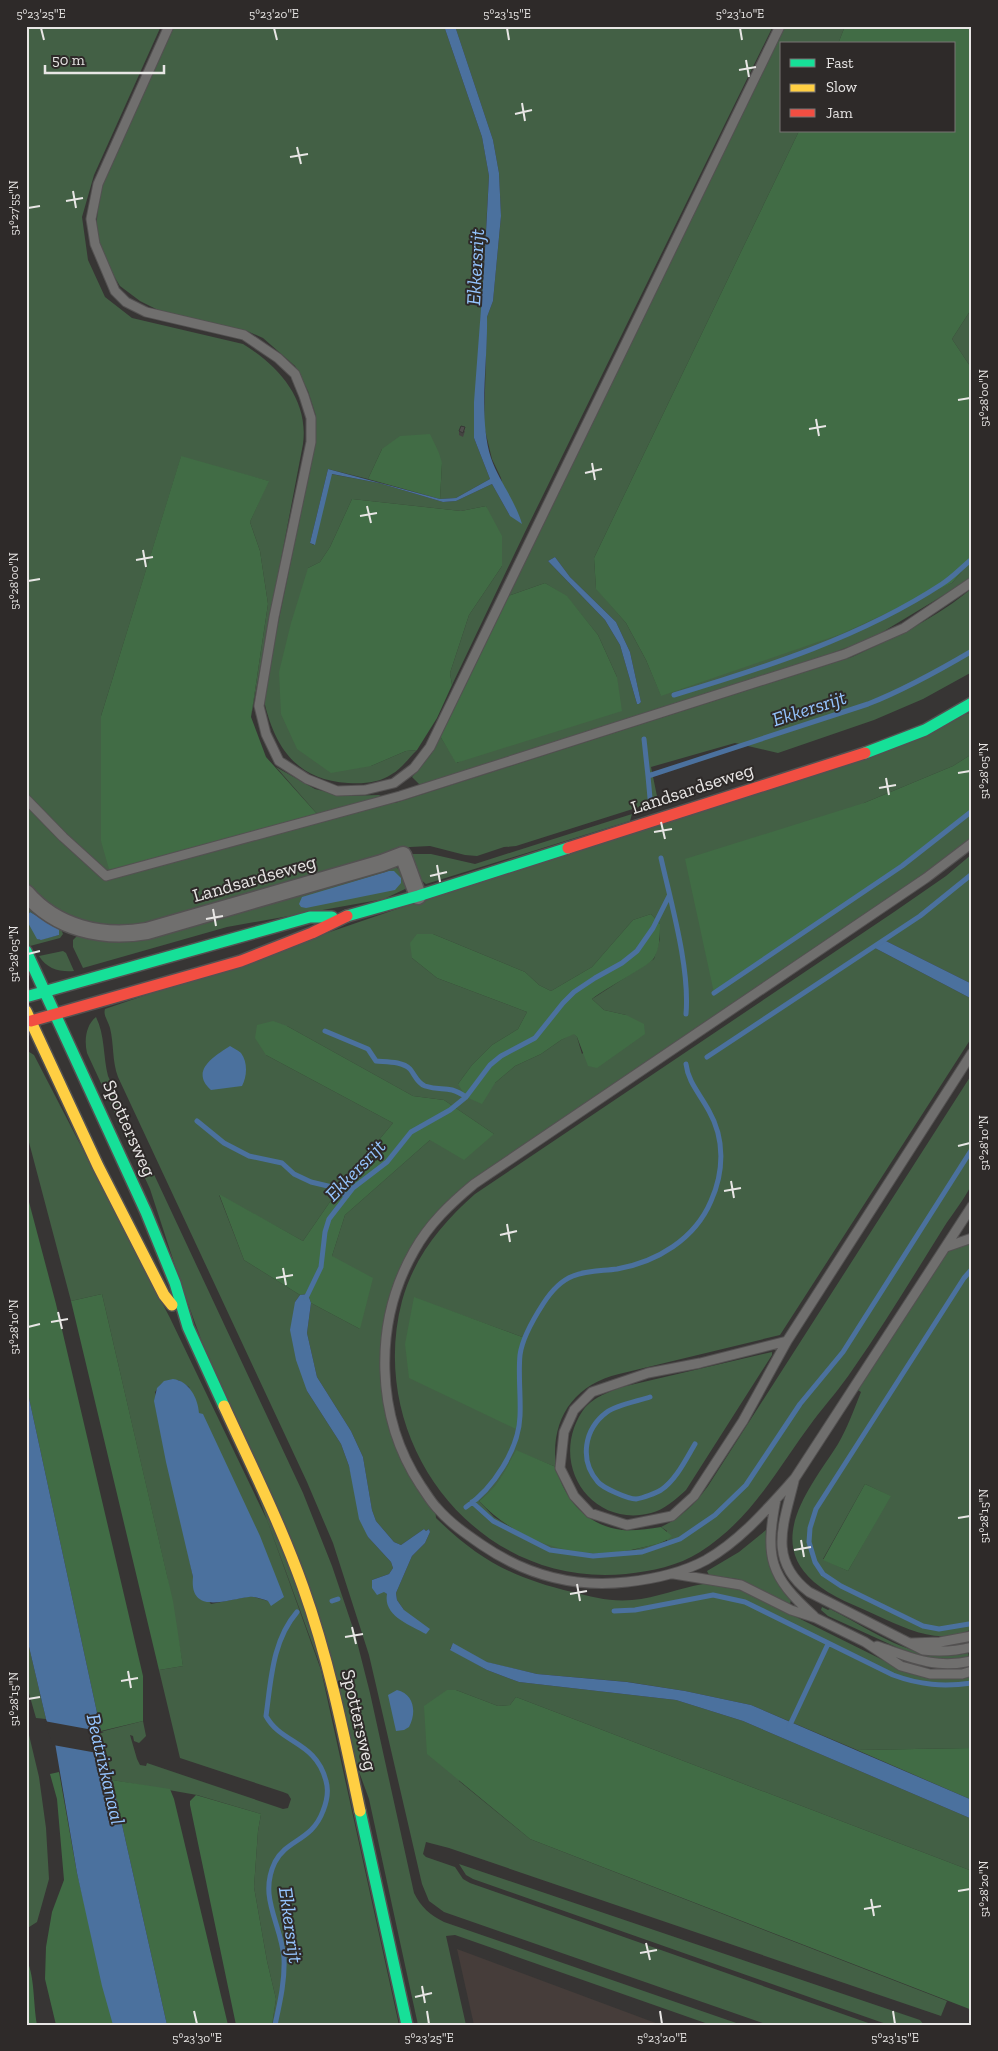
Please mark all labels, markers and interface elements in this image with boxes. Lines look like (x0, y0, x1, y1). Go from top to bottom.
text: 5°23'25"E (16, 7, 66, 21)
text: 5°23'20"E (249, 7, 299, 21)
text: 5°23'15"E (483, 7, 531, 21)
text: 5°23'10"E (716, 7, 764, 21)
scale bar (45, 42, 164, 74)
legend (780, 42, 956, 132)
text: 50 m (52, 51, 85, 69)
text: Fast (826, 54, 854, 72)
text: Slow (826, 78, 858, 96)
text: Jam (826, 104, 853, 122)
text: 51°27'55"N (7, 180, 21, 235)
water label: Ekkersrijt (461, 228, 489, 306)
text: 51°28'00"N (977, 369, 991, 427)
text: 51°28'00"N (7, 552, 21, 610)
water label: Ekkersrijt (769, 685, 849, 731)
text: 51°28'05"N (977, 743, 991, 799)
street label: Landsardseweg (628, 758, 757, 819)
street label: Landsardseweg (190, 850, 319, 907)
text: 51°28'05"N (7, 926, 21, 982)
street label: Spottersweg (98, 1076, 161, 1181)
text: 51°28'10"N (977, 1115, 991, 1171)
water label: Ekkersrijt (320, 1134, 390, 1206)
text: 51°28'10"N (7, 1299, 21, 1355)
text: 51°28'15"N (977, 1489, 991, 1543)
street label: Spottersweg (337, 1667, 382, 1774)
text: 51°28'15"N (7, 1672, 21, 1726)
water label: Beatrixkanaal (82, 1711, 130, 1827)
text: 51°28'20"N (977, 1861, 991, 1917)
water label: Ekkersrijt (274, 1885, 308, 1965)
text: 5°23'30"E (172, 2031, 222, 2045)
text: 5°23'25"E (404, 2031, 454, 2045)
text: 5°23'20"E (637, 2031, 687, 2045)
text: 5°23'15"E (871, 2031, 919, 2045)

